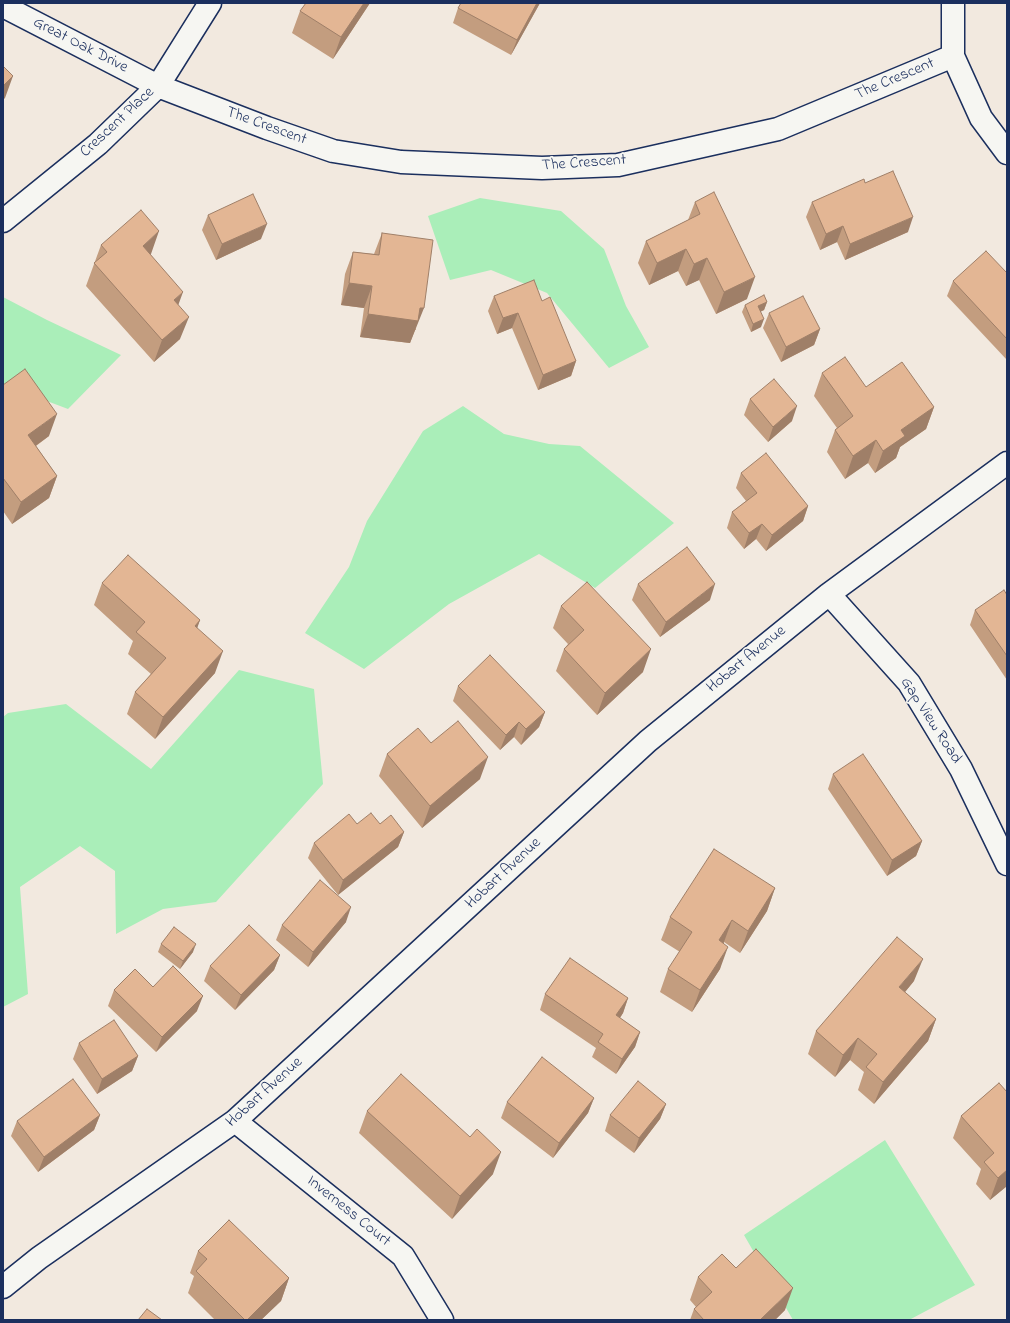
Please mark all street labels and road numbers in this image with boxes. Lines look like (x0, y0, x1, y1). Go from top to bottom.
street label: Great Oak Drive (29, 14, 131, 78)
street label: The Crescent (852, 55, 938, 105)
street label: Crescent Place (77, 84, 159, 162)
street label: The Crescent (223, 104, 309, 150)
street label: The Crescent (541, 151, 627, 177)
street label: Hobart Avenue (704, 622, 790, 698)
street label: Gap View Road (895, 674, 965, 768)
street label: Hobart Avenue (462, 834, 546, 914)
street label: Hobart Avenue (223, 1054, 307, 1132)
street label: Inverness Court (302, 1172, 394, 1252)

